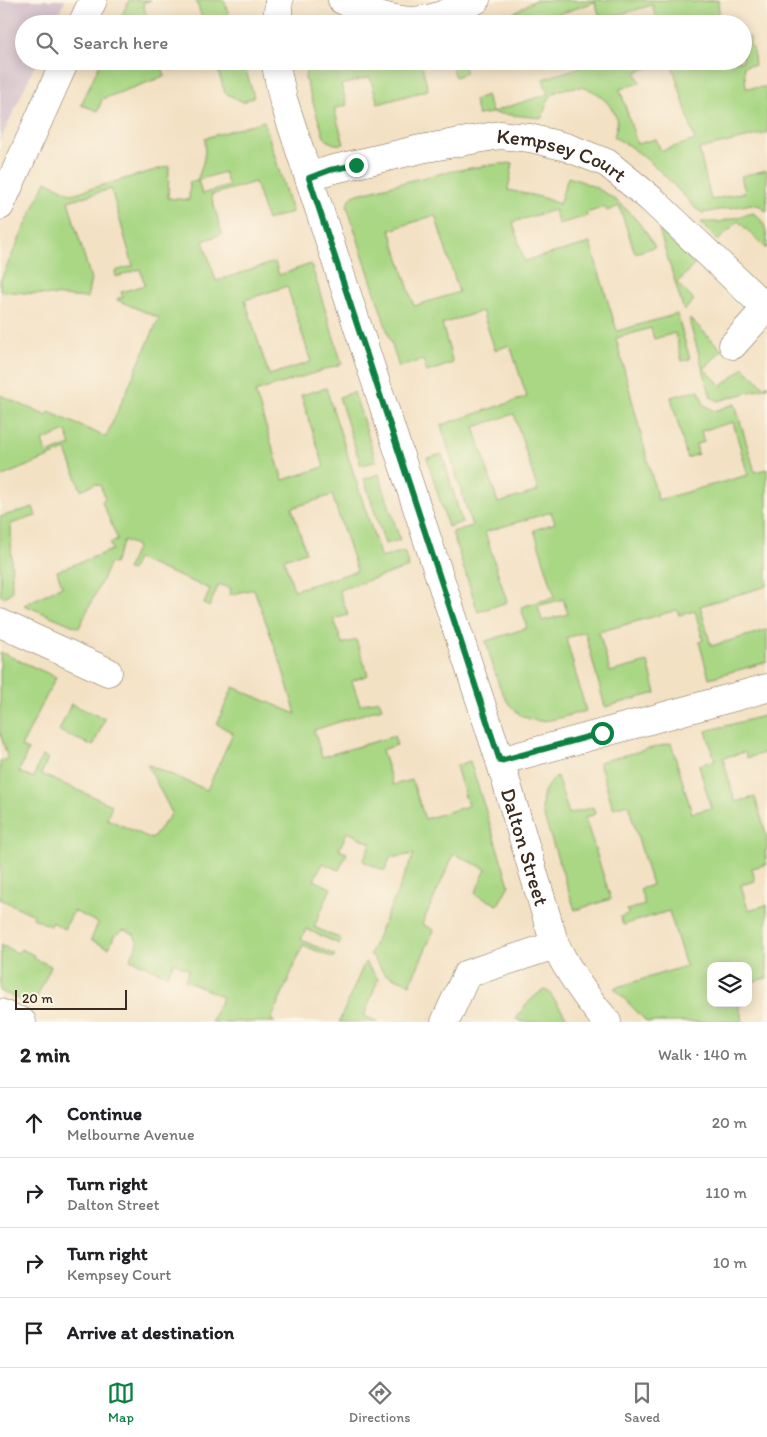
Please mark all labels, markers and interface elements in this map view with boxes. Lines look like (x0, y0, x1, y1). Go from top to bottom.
search box (15, 15, 752, 70)
icon: search (33, 29, 61, 57)
text: Search here (73, 31, 168, 54)
street label: Kempsey Court (495, 122, 632, 187)
route end (345, 154, 368, 177)
route start (591, 722, 614, 745)
street label: Dalton Street (496, 785, 555, 909)
map controls (707, 962, 752, 1007)
button: layers (707, 962, 752, 1007)
scale bar (15, 987, 128, 1010)
text: 20 m (22, 990, 53, 1007)
text: 2 min (20, 1042, 70, 1067)
text: Walk · 140 m (658, 1045, 747, 1064)
text: Continue (67, 1102, 142, 1125)
icon: ahead (20, 1109, 48, 1137)
text: 20 m (712, 1113, 747, 1132)
text: Melbourne Avenue (67, 1125, 195, 1144)
text: Turn right (67, 1172, 148, 1195)
icon: right (20, 1179, 48, 1207)
text: 110 m (705, 1183, 747, 1202)
text: Dalton Street (67, 1195, 160, 1214)
text: Turn right (67, 1242, 148, 1265)
icon: right (20, 1249, 48, 1277)
text: 10 m (713, 1253, 747, 1272)
text: Kempsey Court (67, 1265, 171, 1284)
icon: arrive (20, 1319, 48, 1347)
text: Arrive at destination (67, 1321, 234, 1344)
tab: Map (107, 1379, 135, 1426)
tab: Directions (349, 1379, 410, 1426)
tab: Saved (624, 1379, 660, 1426)

